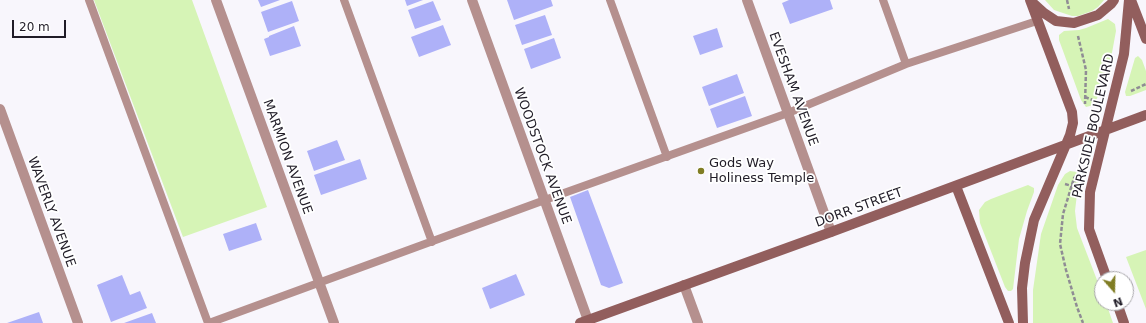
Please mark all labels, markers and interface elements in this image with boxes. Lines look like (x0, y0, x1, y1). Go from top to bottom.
scale bar (14, 12, 68, 38)
text: 20 m (19, 20, 50, 34)
street label: EVESHAM AVENUE (765, 30, 821, 148)
street label: PARKSIDE BOULEVARD (1070, 52, 1118, 200)
street label: WOODSTOCK AVENUE (510, 86, 574, 226)
street label: MARMION AVENUE (259, 98, 315, 216)
street label: WAVERLY AVENUE (24, 155, 78, 269)
place label: Gods Way Holiness Temple (709, 156, 814, 187)
marker: Gods Way Holiness Temple (696, 166, 706, 176)
street label: DORR STREET (813, 185, 905, 231)
north arrow (1094, 271, 1134, 311)
text: N (1111, 294, 1124, 309)

